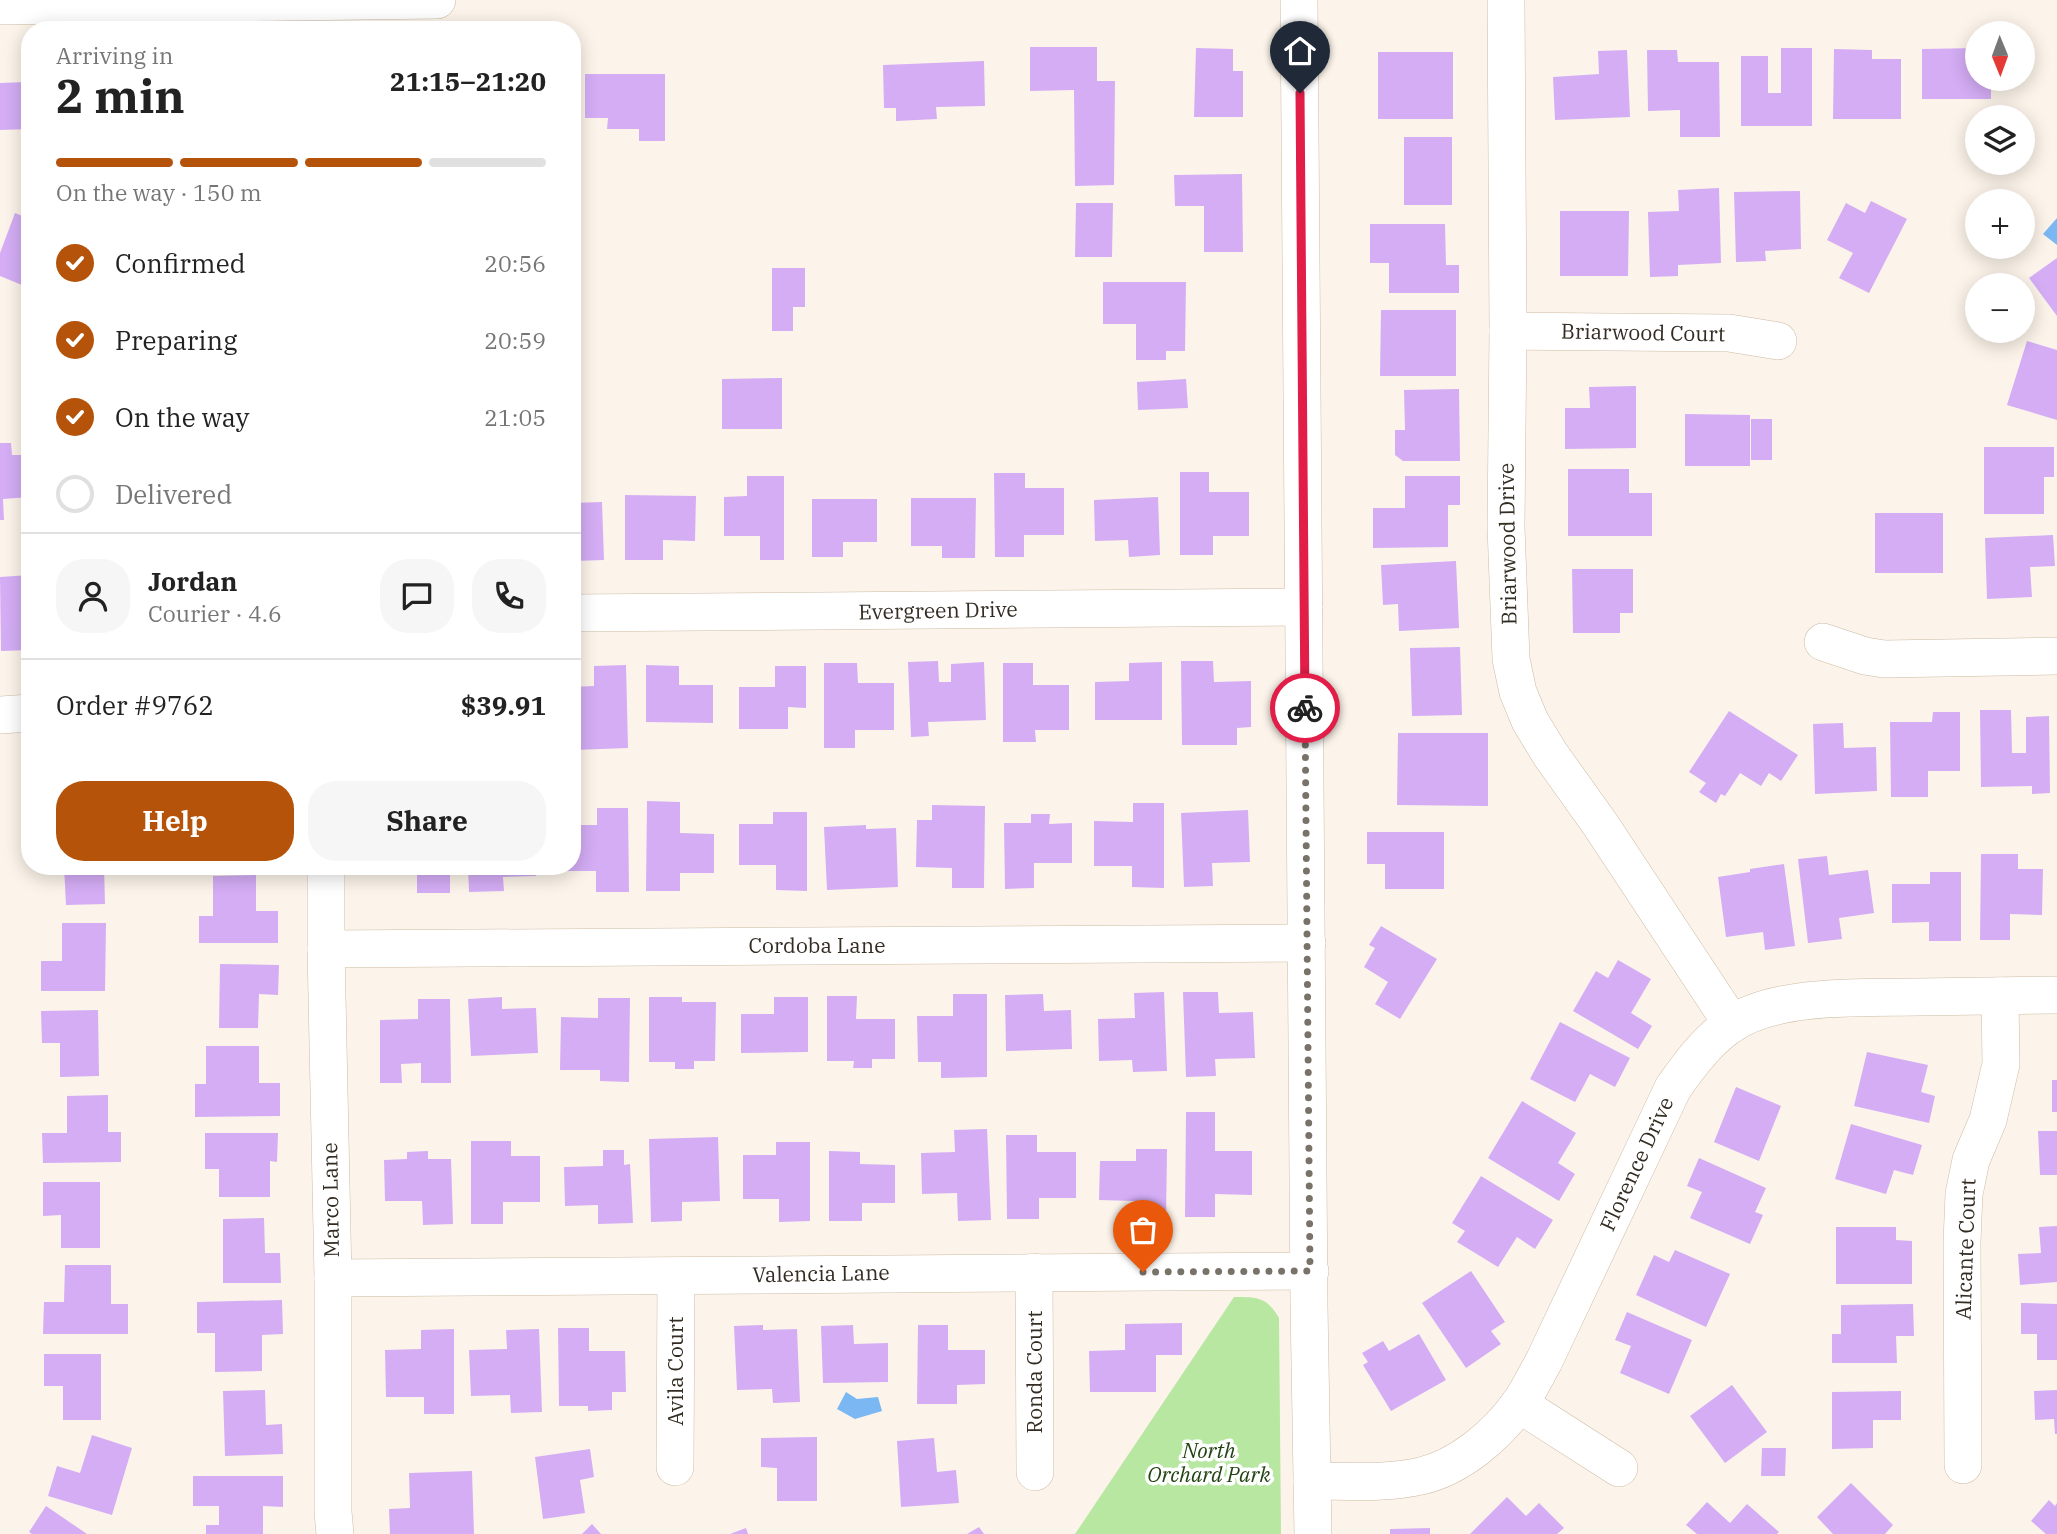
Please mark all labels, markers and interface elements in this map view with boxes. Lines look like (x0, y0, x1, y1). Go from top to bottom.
pin (1270, 21, 1330, 93)
north arrow (1965, 21, 2035, 91)
map controls (1965, 21, 2035, 343)
icon: home (1281, 32, 1319, 70)
text: Arriving in (56, 40, 173, 70)
text: 21:15–21:20 (390, 64, 546, 98)
text: 2 min (56, 66, 185, 126)
button: layers (1965, 105, 2035, 175)
text: On the way · 150 m (56, 177, 262, 207)
button: + (1965, 189, 2035, 259)
icon: check (56, 244, 94, 282)
text: Confirmed (115, 246, 246, 280)
text: 20:56 (484, 248, 546, 278)
button: − (1965, 273, 2035, 343)
street label: Briarwood Court (1561, 317, 1725, 347)
icon: check (56, 321, 94, 359)
text: Preparing (115, 323, 237, 357)
text: 20:59 (484, 325, 546, 355)
icon: check (56, 398, 94, 436)
text: On the way (115, 400, 249, 434)
text: 21:05 (484, 402, 546, 432)
street label: Briarwood Drive (1492, 463, 1522, 625)
text: Delivered (115, 477, 232, 511)
button: person (56, 559, 130, 633)
button: chat (380, 559, 454, 633)
button: phone (472, 559, 546, 633)
text: Jordan (148, 564, 238, 598)
street label: Evergreen Drive (858, 595, 1018, 625)
text: Courier · 4.6 (148, 598, 282, 628)
courier (1270, 673, 1340, 743)
text: Order #9762 (56, 688, 214, 722)
text: $39.91 (461, 688, 546, 722)
icon: bike (1286, 689, 1324, 727)
button: Help (56, 781, 294, 861)
button: Share (308, 781, 546, 861)
street label: Cordoba Lane (749, 931, 885, 959)
street label: Florence Drive (1593, 1092, 1679, 1235)
street label: Marco Lane (315, 1142, 345, 1258)
street label: Alicante Court (1949, 1178, 1981, 1320)
pin (1113, 1200, 1173, 1272)
icon: bag (1124, 1211, 1162, 1249)
street label: Valencia Lane (752, 1258, 890, 1288)
street label: Ronda Court (1020, 1310, 1048, 1434)
street label: Avila Court (661, 1316, 689, 1426)
park label: North Orchard Park (1147, 1436, 1272, 1488)

